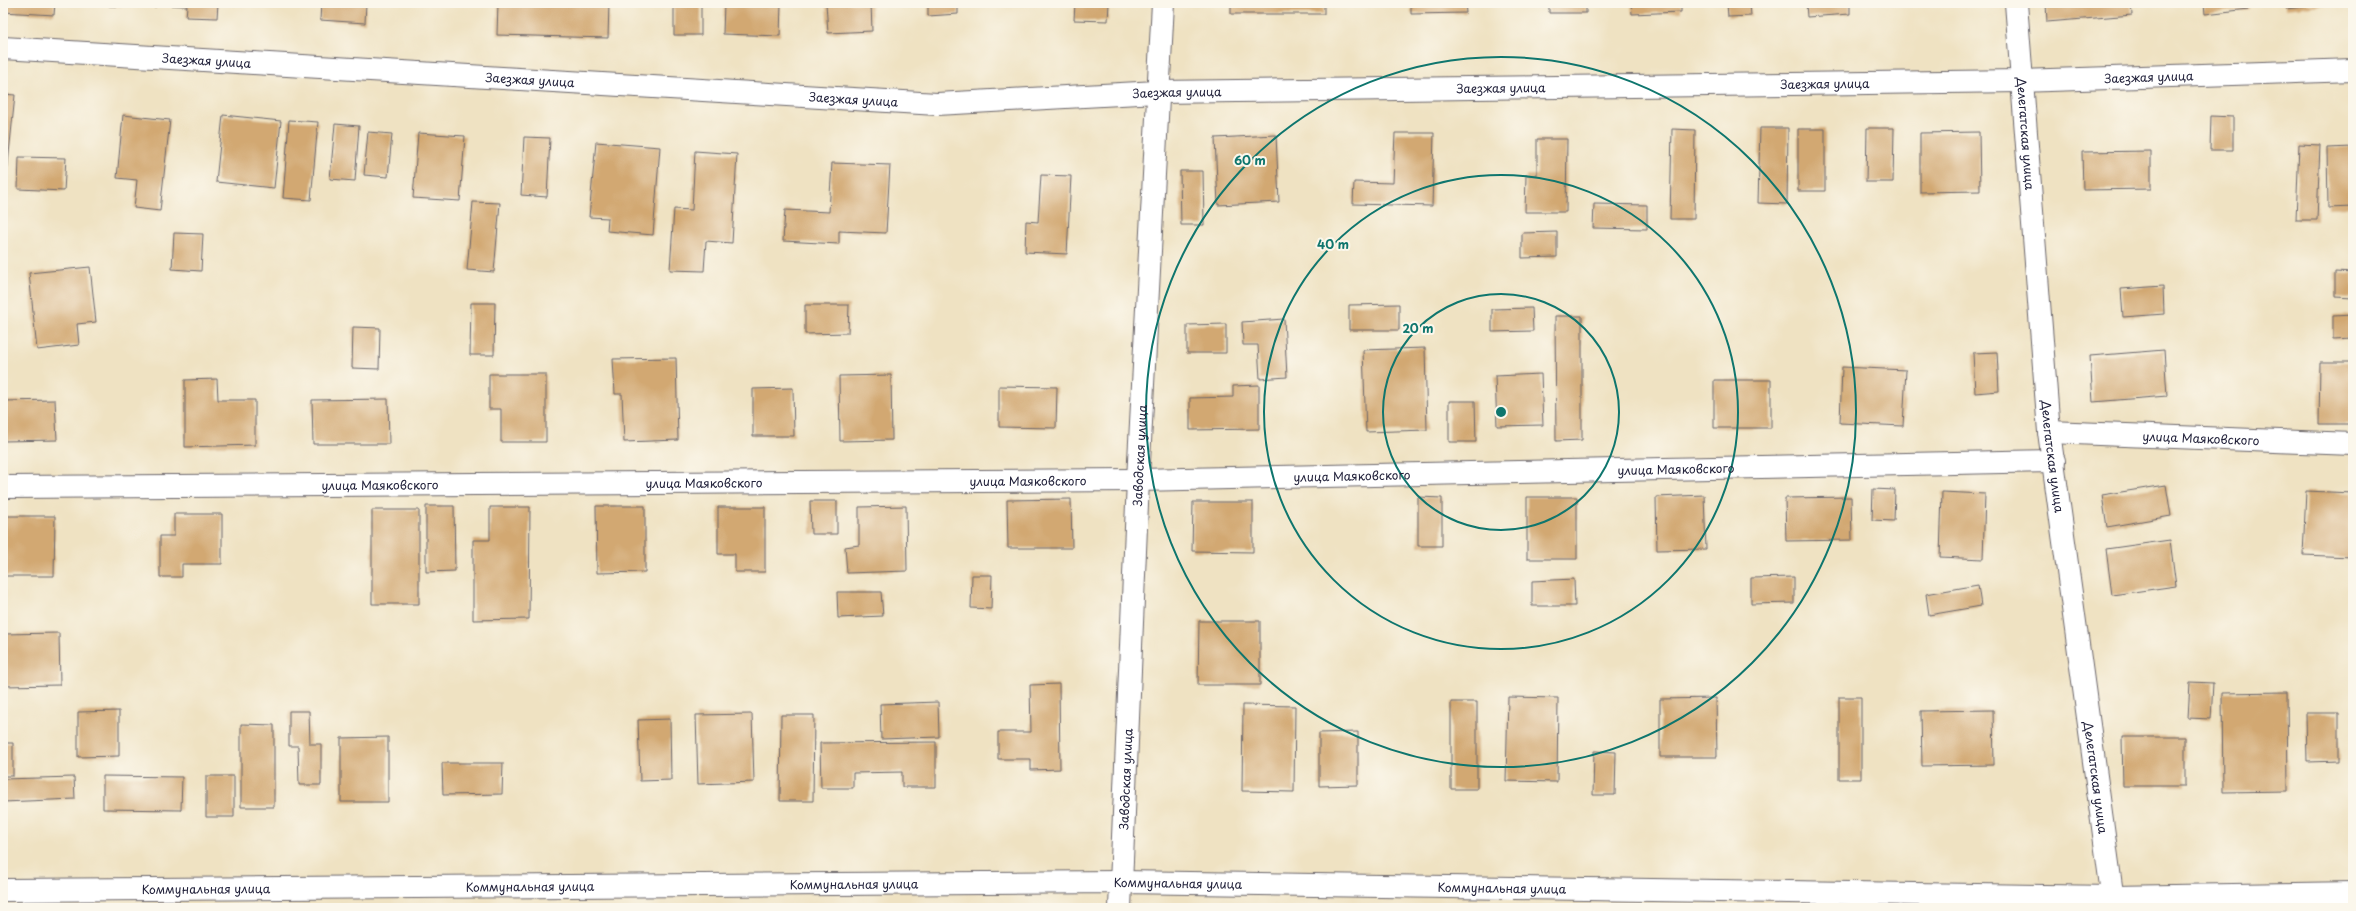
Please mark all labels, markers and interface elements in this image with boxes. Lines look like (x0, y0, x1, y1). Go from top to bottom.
street label: Заезжая улица (162, 49, 252, 72)
street label: Заезжая улица (2104, 66, 2194, 87)
street label: Заезжая улица (485, 68, 576, 91)
street label: Заезжая улица (1780, 74, 1870, 93)
street label: Делегатская улица (2013, 76, 2039, 191)
street label: Заезжая улица (1456, 78, 1546, 97)
street label: Заезжая улица (1132, 82, 1222, 102)
street label: Заезжая улица (808, 87, 899, 111)
text: 60 m (1234, 151, 1266, 169)
text: 40 m (1317, 235, 1349, 253)
text: 20 m (1402, 319, 1434, 337)
street label: Делегатская улица (2038, 399, 2069, 514)
street label: Заводская улица (1128, 404, 1151, 507)
centre of rings (1494, 405, 1508, 419)
street label: улица Маяковского (2142, 427, 2260, 449)
street label: улица Маяковского (1617, 459, 1735, 479)
street label: улица Маяковского (1293, 465, 1411, 486)
street label: улица Маяковского (969, 471, 1087, 490)
street label: улица Маяковского (645, 473, 763, 492)
street label: улица Маяковского (321, 475, 439, 494)
street label: Делегатская улица (2079, 719, 2113, 835)
street label: Заводская улица (1114, 728, 1137, 830)
street label: Коммунальная улица (1114, 873, 1243, 893)
street label: Коммунальная улица (790, 874, 919, 893)
street label: Коммунальная улица (466, 877, 595, 896)
street label: Коммунальная улица (1438, 878, 1567, 898)
street label: Коммунальная улица (142, 879, 271, 898)

